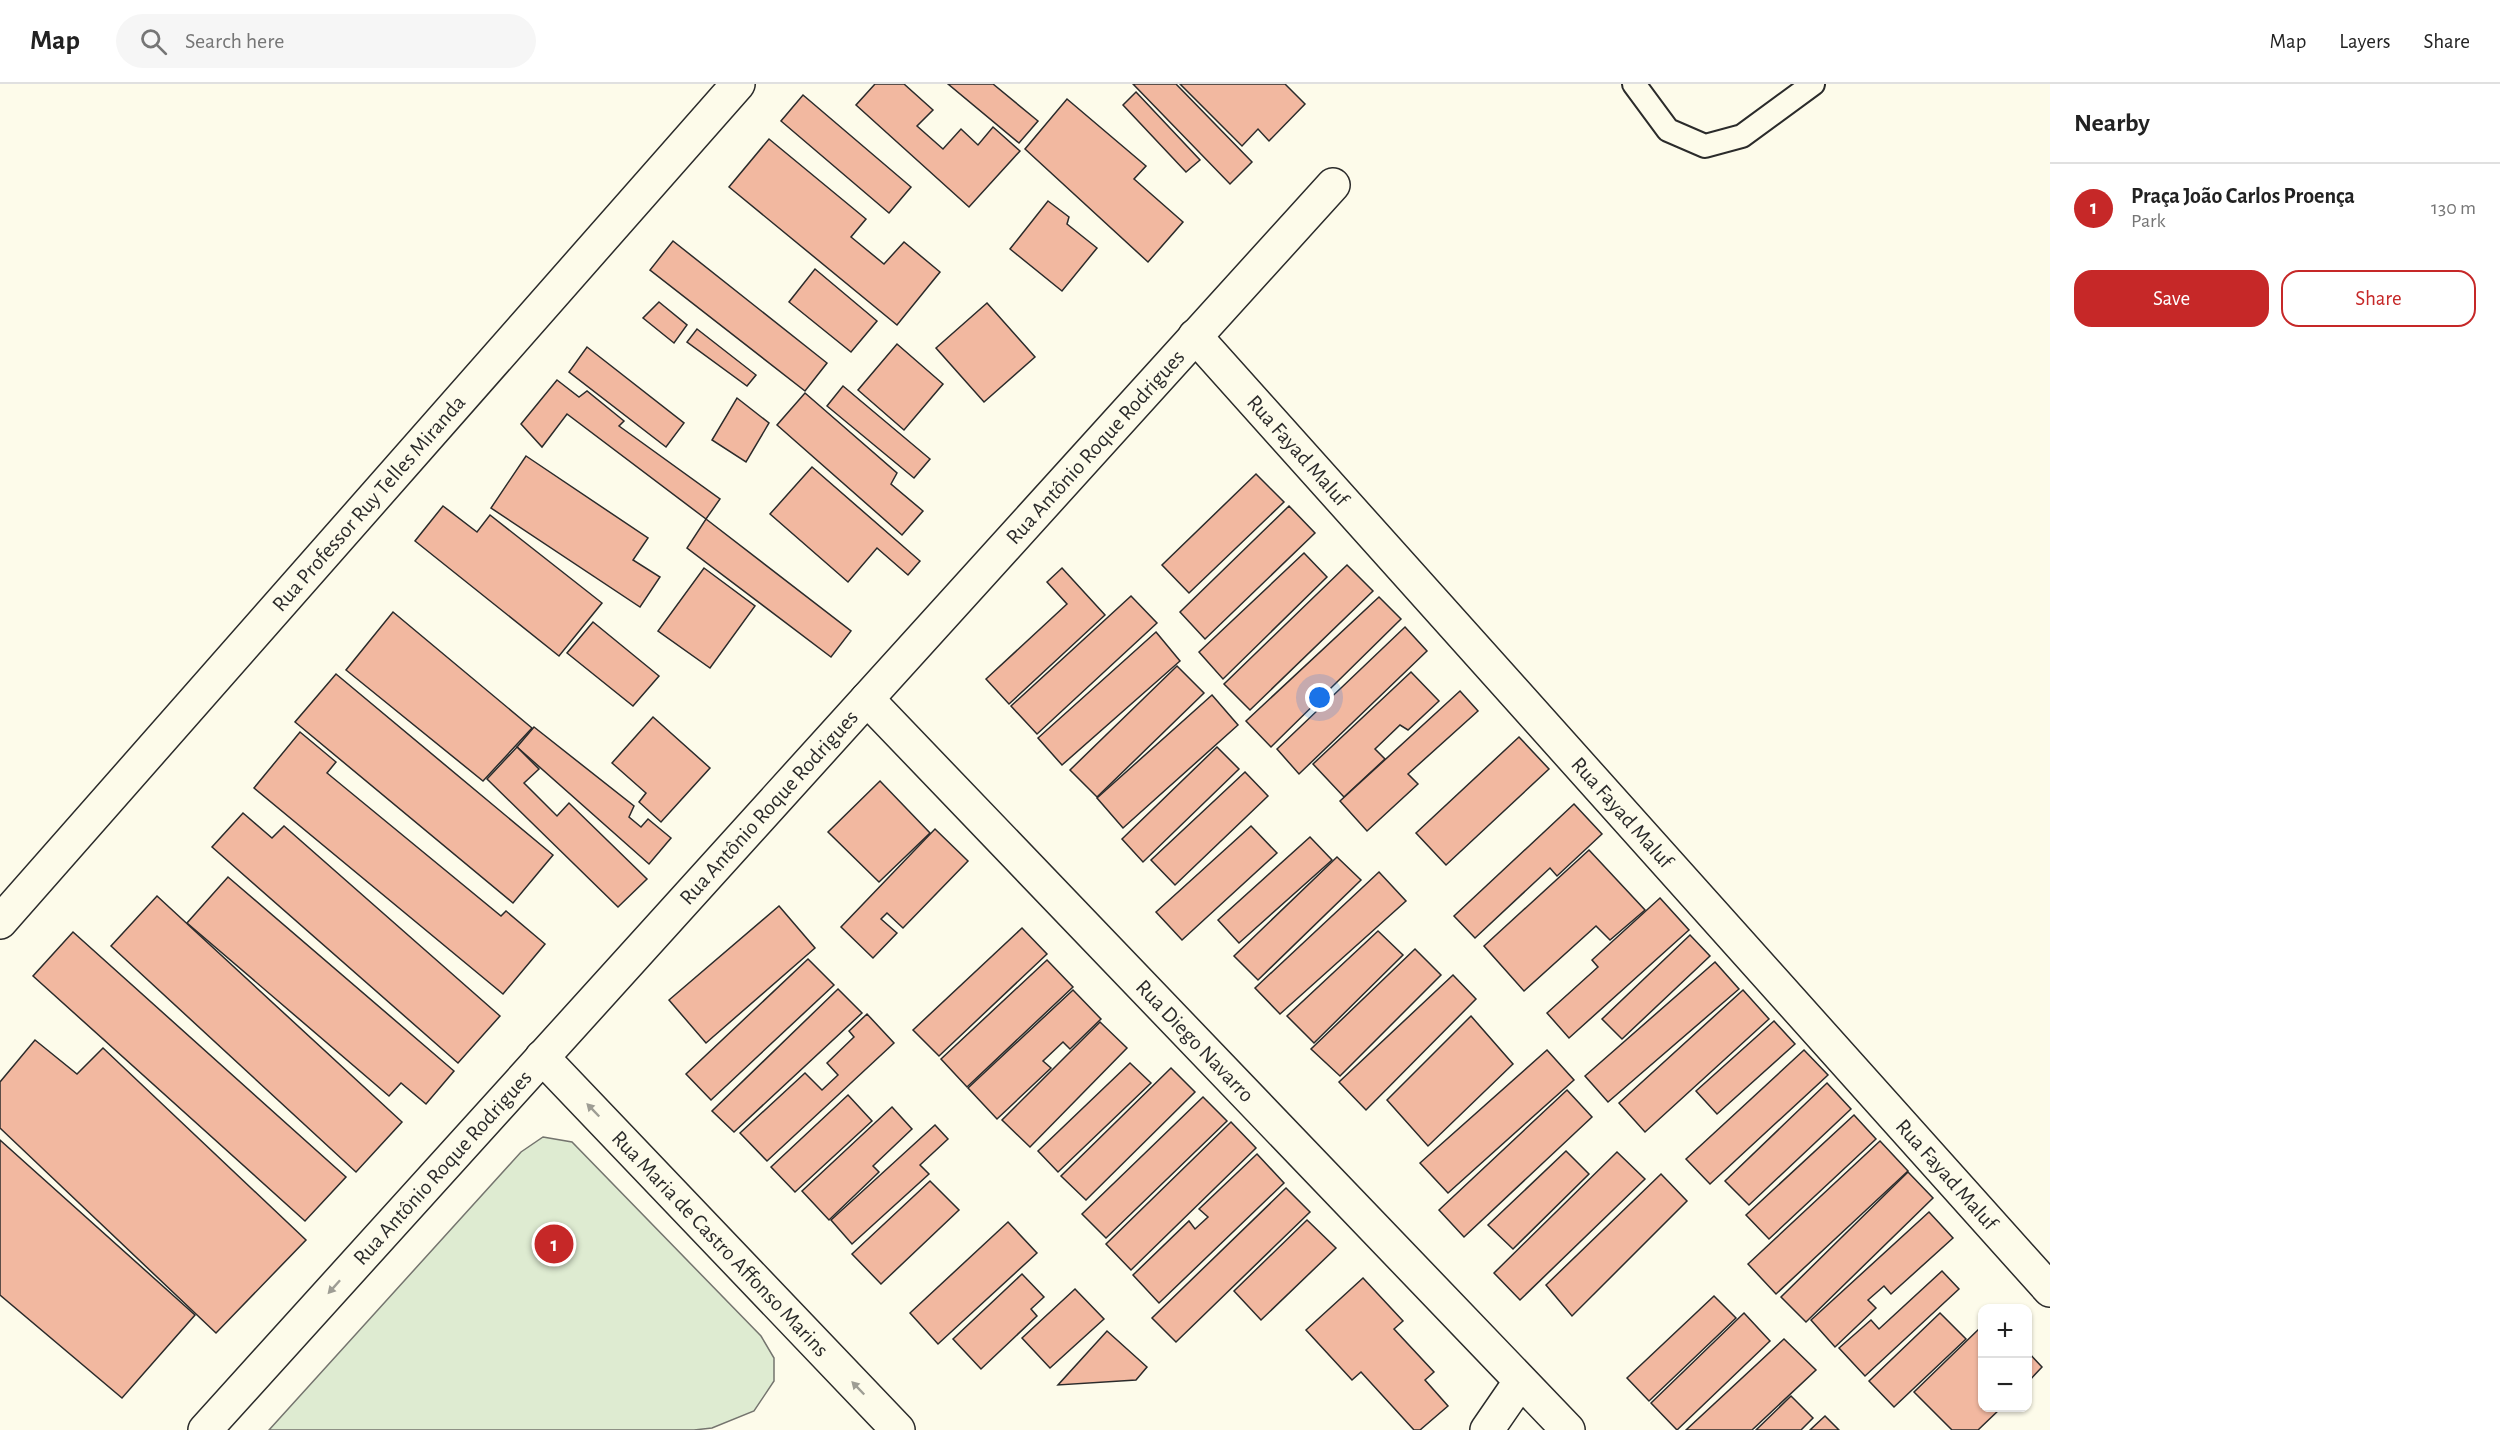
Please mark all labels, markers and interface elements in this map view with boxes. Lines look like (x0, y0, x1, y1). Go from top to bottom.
search box (116, 14, 536, 68)
icon: search (137, 25, 170, 58)
text: Map (30, 27, 80, 55)
text: Search here (185, 30, 284, 52)
text: Map (2270, 31, 2306, 52)
text: Layers (2339, 31, 2390, 52)
text: Share (2423, 31, 2470, 52)
text: Nearby (2074, 110, 2150, 136)
text: Praça João Carlos Proença (2131, 185, 2355, 207)
text: 1 (2090, 198, 2097, 218)
text: 130 m (2431, 198, 2476, 218)
text: Park (2131, 211, 2166, 231)
button: Save (2074, 270, 2269, 327)
button: Share (2281, 270, 2476, 327)
street label: Rua Antônio Roque Rodrigues (1002, 346, 1189, 549)
street label: Rua Professor Ruy Telles Miranda (268, 391, 470, 616)
street label: Rua Fayad Maluf (1243, 391, 1354, 511)
your location (1305, 683, 1334, 712)
street label: Rua Antônio Roque Rodrigues (675, 706, 862, 909)
street label: Rua Fayad Maluf (1567, 753, 1678, 873)
street label: Rua Diego Navarro (1132, 976, 1258, 1106)
street label: Rua Antônio Roque Rodrigues (349, 1066, 536, 1269)
one-way arrow (586, 1103, 600, 1117)
street label: Rua Fayad Maluf (1891, 1115, 2002, 1235)
street label: Rua Maria de Castro Affonso Marins (608, 1126, 833, 1361)
pin: 1 (534, 1222, 574, 1266)
one-way arrow (327, 1280, 341, 1295)
map controls (1978, 1304, 2032, 1412)
button: + (1978, 1304, 2032, 1358)
button: − (1978, 1358, 2032, 1412)
one-way arrow (851, 1381, 865, 1395)

